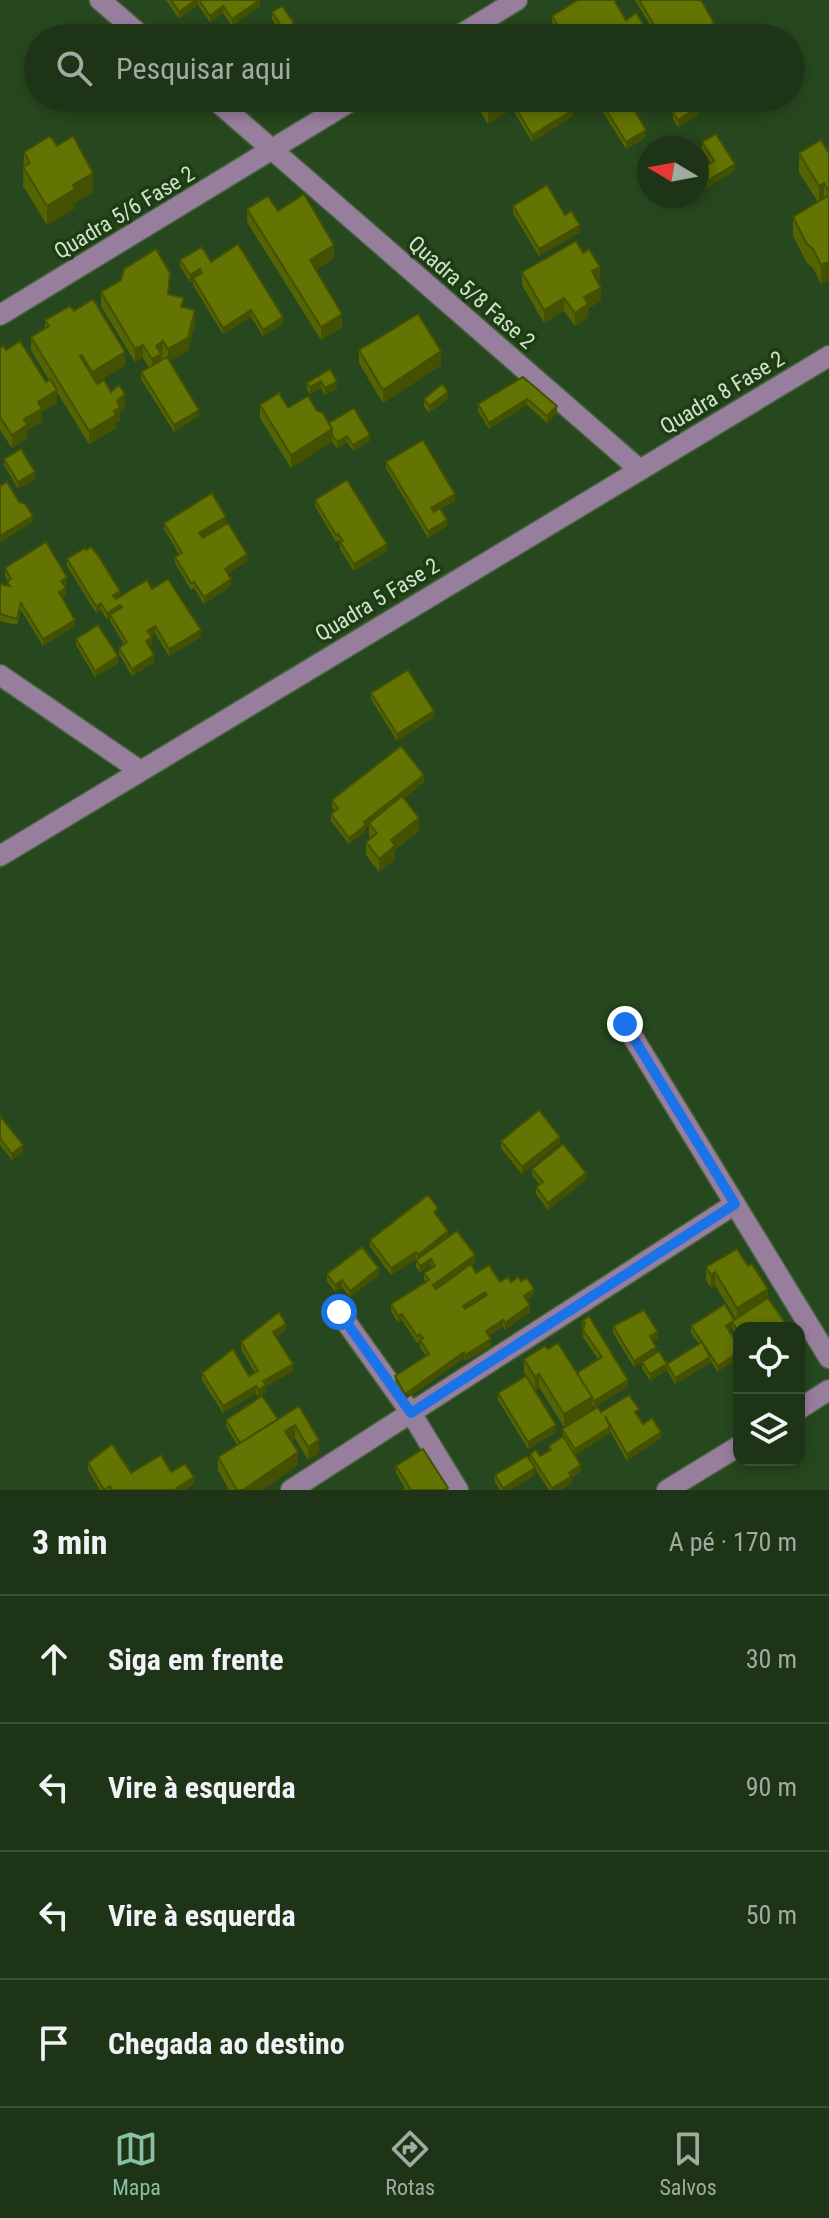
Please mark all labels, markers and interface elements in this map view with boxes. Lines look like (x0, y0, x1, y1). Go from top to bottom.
search box (24, 24, 805, 112)
icon: search (52, 46, 96, 90)
text: Pesquisar aqui (116, 51, 291, 86)
north arrow (637, 136, 709, 208)
street label: Quadra 5/6 Fase 2 (50, 161, 199, 264)
street label: Quadra 5/8 Fase 2 (403, 231, 540, 354)
street label: Quadra 8 Fase 2 (656, 346, 789, 439)
street label: Quadra 5 Fase 2 (311, 553, 444, 646)
route end (607, 1006, 643, 1042)
route start (321, 1294, 357, 1330)
map controls (733, 1322, 805, 1466)
button: locate (733, 1322, 805, 1394)
button: layers (733, 1394, 805, 1466)
text: 3 min (32, 1522, 108, 1562)
text: A pé · 170 m (669, 1527, 797, 1557)
icon: ahead (32, 1637, 76, 1681)
text: Siga em frente (108, 1642, 284, 1677)
text: 30 m (746, 1644, 797, 1674)
icon: left (32, 1765, 76, 1809)
text: Vire à esquerda (108, 1770, 296, 1805)
text: 90 m (746, 1772, 797, 1802)
icon: left (32, 1893, 76, 1937)
text: Vire à esquerda (108, 1898, 296, 1933)
text: 50 m (746, 1900, 797, 1930)
icon: arrive (32, 2021, 76, 2065)
text: Chegada ao destino (108, 2026, 345, 2061)
tab: Mapa (112, 2127, 161, 2200)
tab: Rotas (385, 2127, 435, 2200)
tab: Salvos (659, 2127, 717, 2200)

